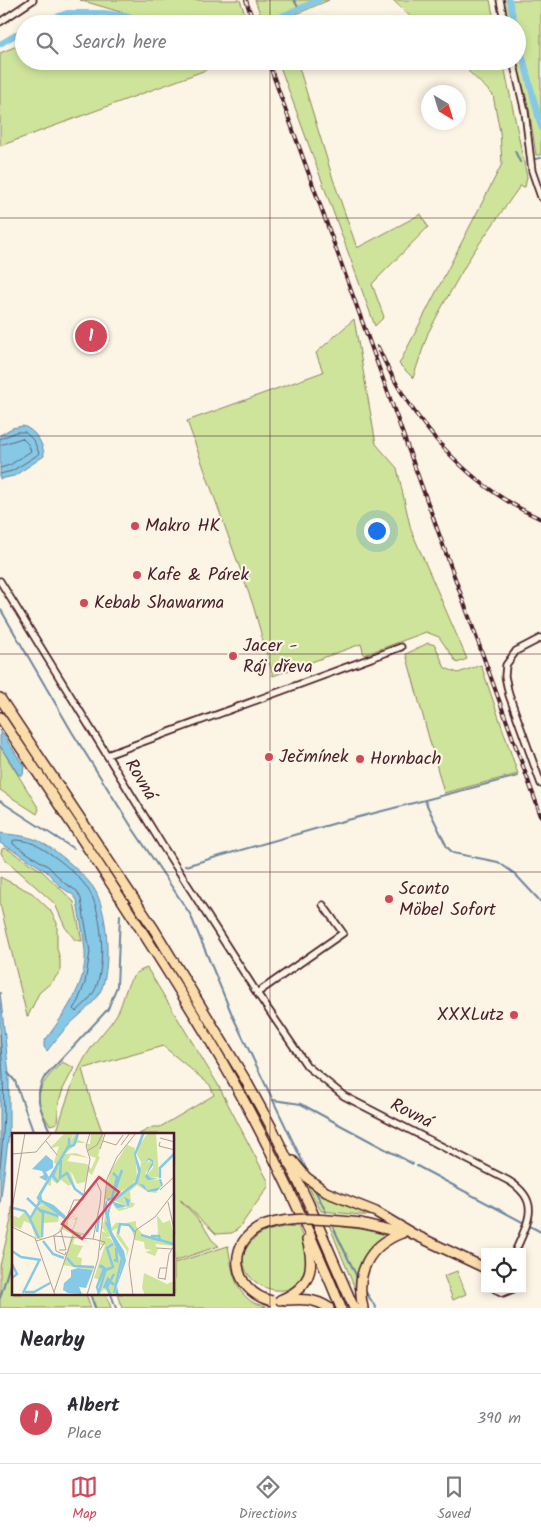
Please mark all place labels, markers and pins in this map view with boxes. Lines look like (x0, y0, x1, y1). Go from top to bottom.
pin: 1 (75, 317, 107, 355)
place label: Makro HK (145, 512, 220, 541)
marker: Makro HK (129, 520, 141, 532)
place label: Kafe & Párek (147, 561, 249, 590)
marker: Kafe & Párek (131, 569, 143, 581)
place label: Kebab Shawarma (94, 589, 224, 618)
marker: Kebab Shawarma (78, 597, 90, 609)
place label: Jacer - Ráj dřeva (243, 632, 313, 682)
marker: Jacer - Ráj dřeva (227, 650, 239, 662)
place label: Ječmínek (279, 743, 349, 772)
place label: Hornbach (370, 745, 441, 774)
marker: Ječmínek (263, 751, 275, 763)
marker: Hornbach (354, 753, 366, 765)
place label: Sconto Möbel Sofort (399, 875, 497, 925)
marker: Sconto Möbel Sofort (383, 893, 395, 905)
place label: XXXLutz (437, 1001, 504, 1030)
marker: XXXLutz (508, 1009, 520, 1021)

